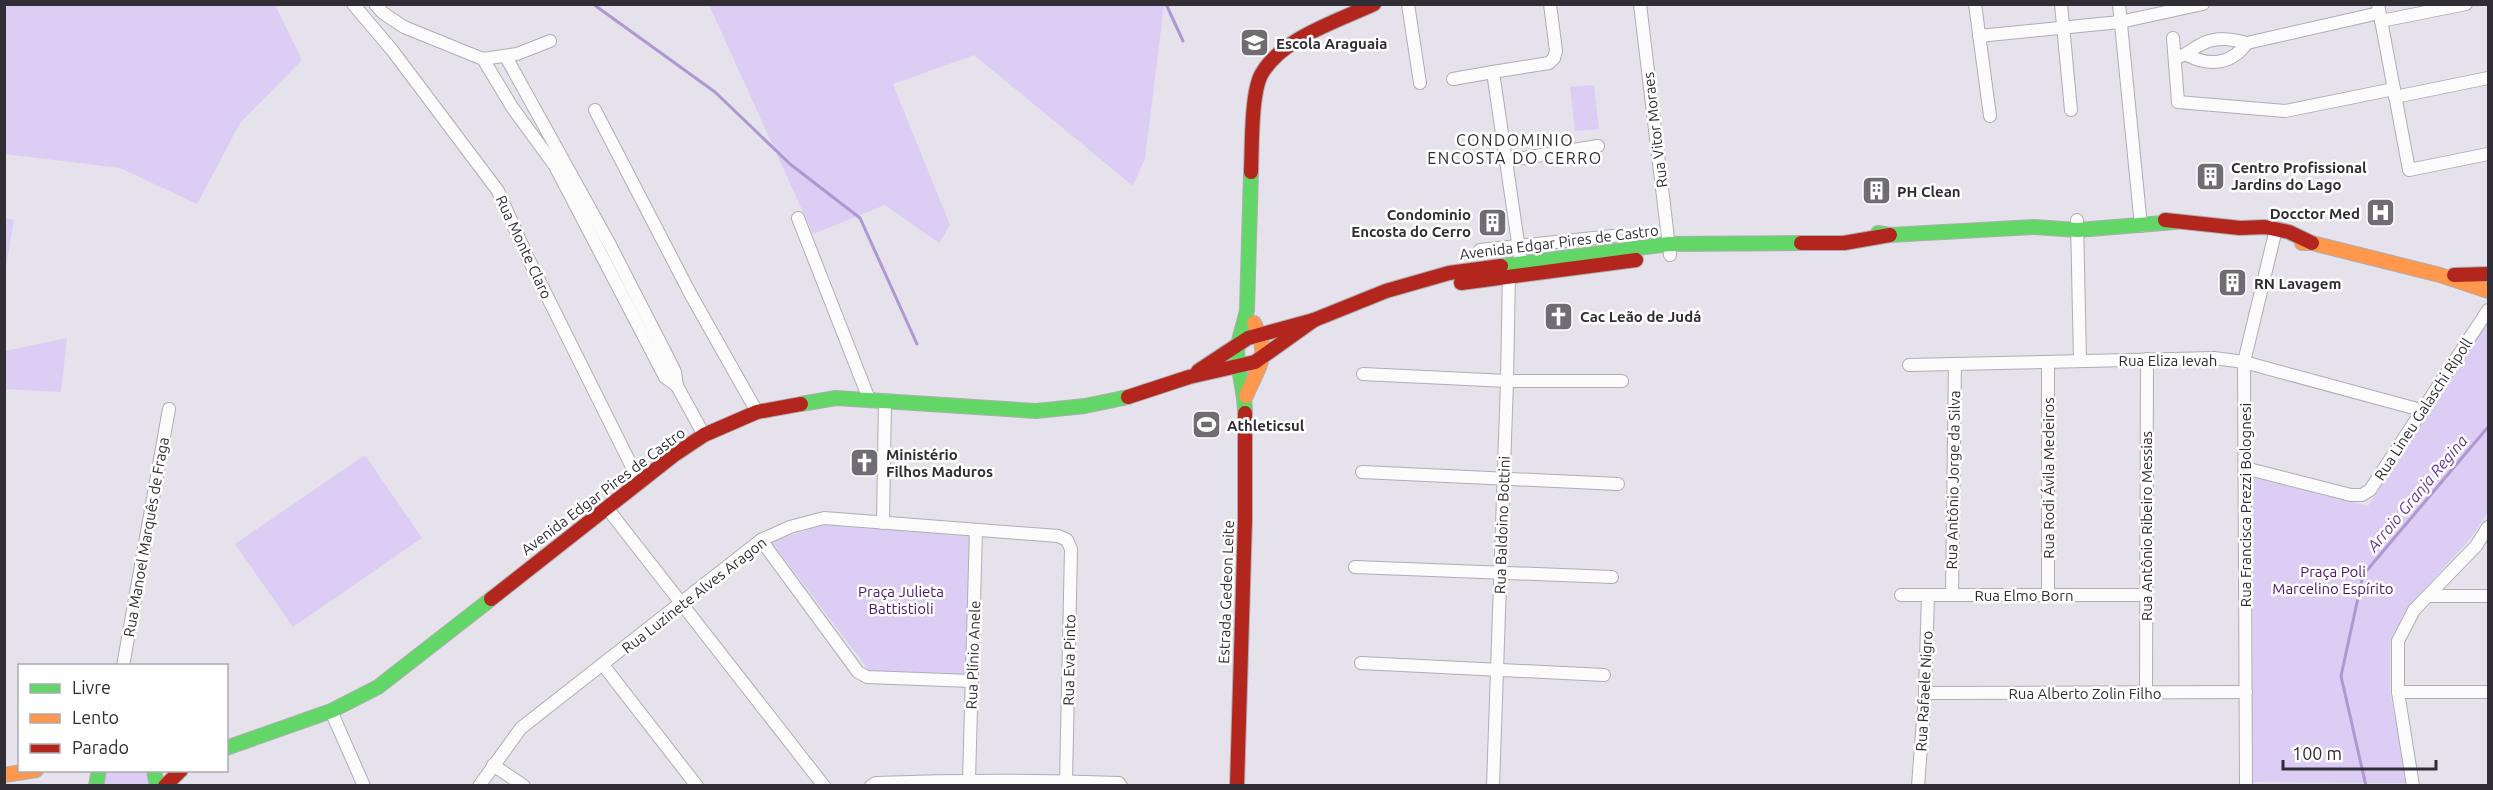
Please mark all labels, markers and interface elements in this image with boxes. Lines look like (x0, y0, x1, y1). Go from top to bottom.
school or university icon: Escola Araguaia (1239, 27, 1271, 59)
place label: Escola Araguaia (1276, 35, 1387, 52)
street label: Rua Vitor Moraes (1639, 71, 1671, 189)
district label: CONDOMINIO ENCOSTA DO CERRO (1427, 131, 1603, 167)
place label: Centro Profissional Jardins do Lago (2231, 159, 2367, 193)
building icon: Centro Profissional Jardins do Lago (2194, 160, 2226, 192)
building icon: PH Clean (1860, 175, 1892, 207)
place label: PH Clean (1897, 183, 1961, 200)
street label: Rua Monte Claro (493, 193, 555, 301)
hospital icon: Docctor Med (2365, 197, 2397, 229)
place label: Docctor Med (2270, 205, 2360, 222)
place label: Condominio Encosta do Cerro (1351, 206, 1471, 240)
building icon: Condominio Encosta do Cerro (1476, 207, 1508, 239)
street label: Avenida Edgar Pires de Castro (1458, 221, 1660, 263)
building icon: RN Lavagem (2217, 267, 2249, 299)
place label: RN Lavagem (2254, 275, 2341, 292)
church icon: Cac Leão de Judá (1543, 300, 1575, 332)
place label: Cac Leão de Judá (1580, 308, 1701, 325)
street label: Rua Lineu Galaschi Ripoll (2371, 335, 2475, 483)
street label: Rua Eliza Ievah (2119, 352, 2217, 369)
street label: Rua Antônio Jorge da Silva (1943, 390, 1963, 570)
street label: Rua Rodi Ávila Medeiros (2040, 397, 2057, 559)
street label: Rua Francisca Prezzi Bolognesi (2237, 403, 2254, 607)
sports icon: Athleticsul (1190, 409, 1222, 441)
place label: Athleticsul (1227, 417, 1305, 434)
street label: Avenida Edgar Pires de Castro (518, 424, 688, 558)
street label: Rua Antônio Ribeiro Messias (2138, 431, 2155, 621)
water label: Arroio Granja Regina (2363, 431, 2471, 555)
street label: Rua Manoel Marquês de Fraga (120, 436, 172, 638)
place label: Ministério Filhos Maduros (886, 446, 993, 480)
church icon: Ministério Filhos Maduros (849, 447, 881, 479)
street label: Rua Baldoino Bottini (1491, 456, 1513, 594)
street label: Estrada Gedeon Leite (1215, 520, 1237, 664)
street label: Rua Luzinete Alves Aragon (618, 533, 770, 657)
park label: Praça Poli Marcelino Espírito (2272, 563, 2394, 597)
park label: Praça Julieta Battistioli (858, 583, 944, 617)
street label: Rua Elmo Born (1974, 587, 2074, 604)
street label: Rua Plínio Anele (963, 600, 983, 710)
street label: Rua Eva Pinto (1060, 614, 1078, 706)
street label: Rua Rafaele Nigro (1912, 630, 1936, 752)
legend (18, 664, 228, 772)
text: Livre (72, 677, 111, 697)
street label: Rua Alberto Zolin Filho (2008, 685, 2162, 702)
text: Lento (72, 707, 119, 727)
scale bar (2283, 733, 2436, 771)
text: Parado (72, 737, 129, 757)
text: 100 m (2292, 743, 2342, 763)

